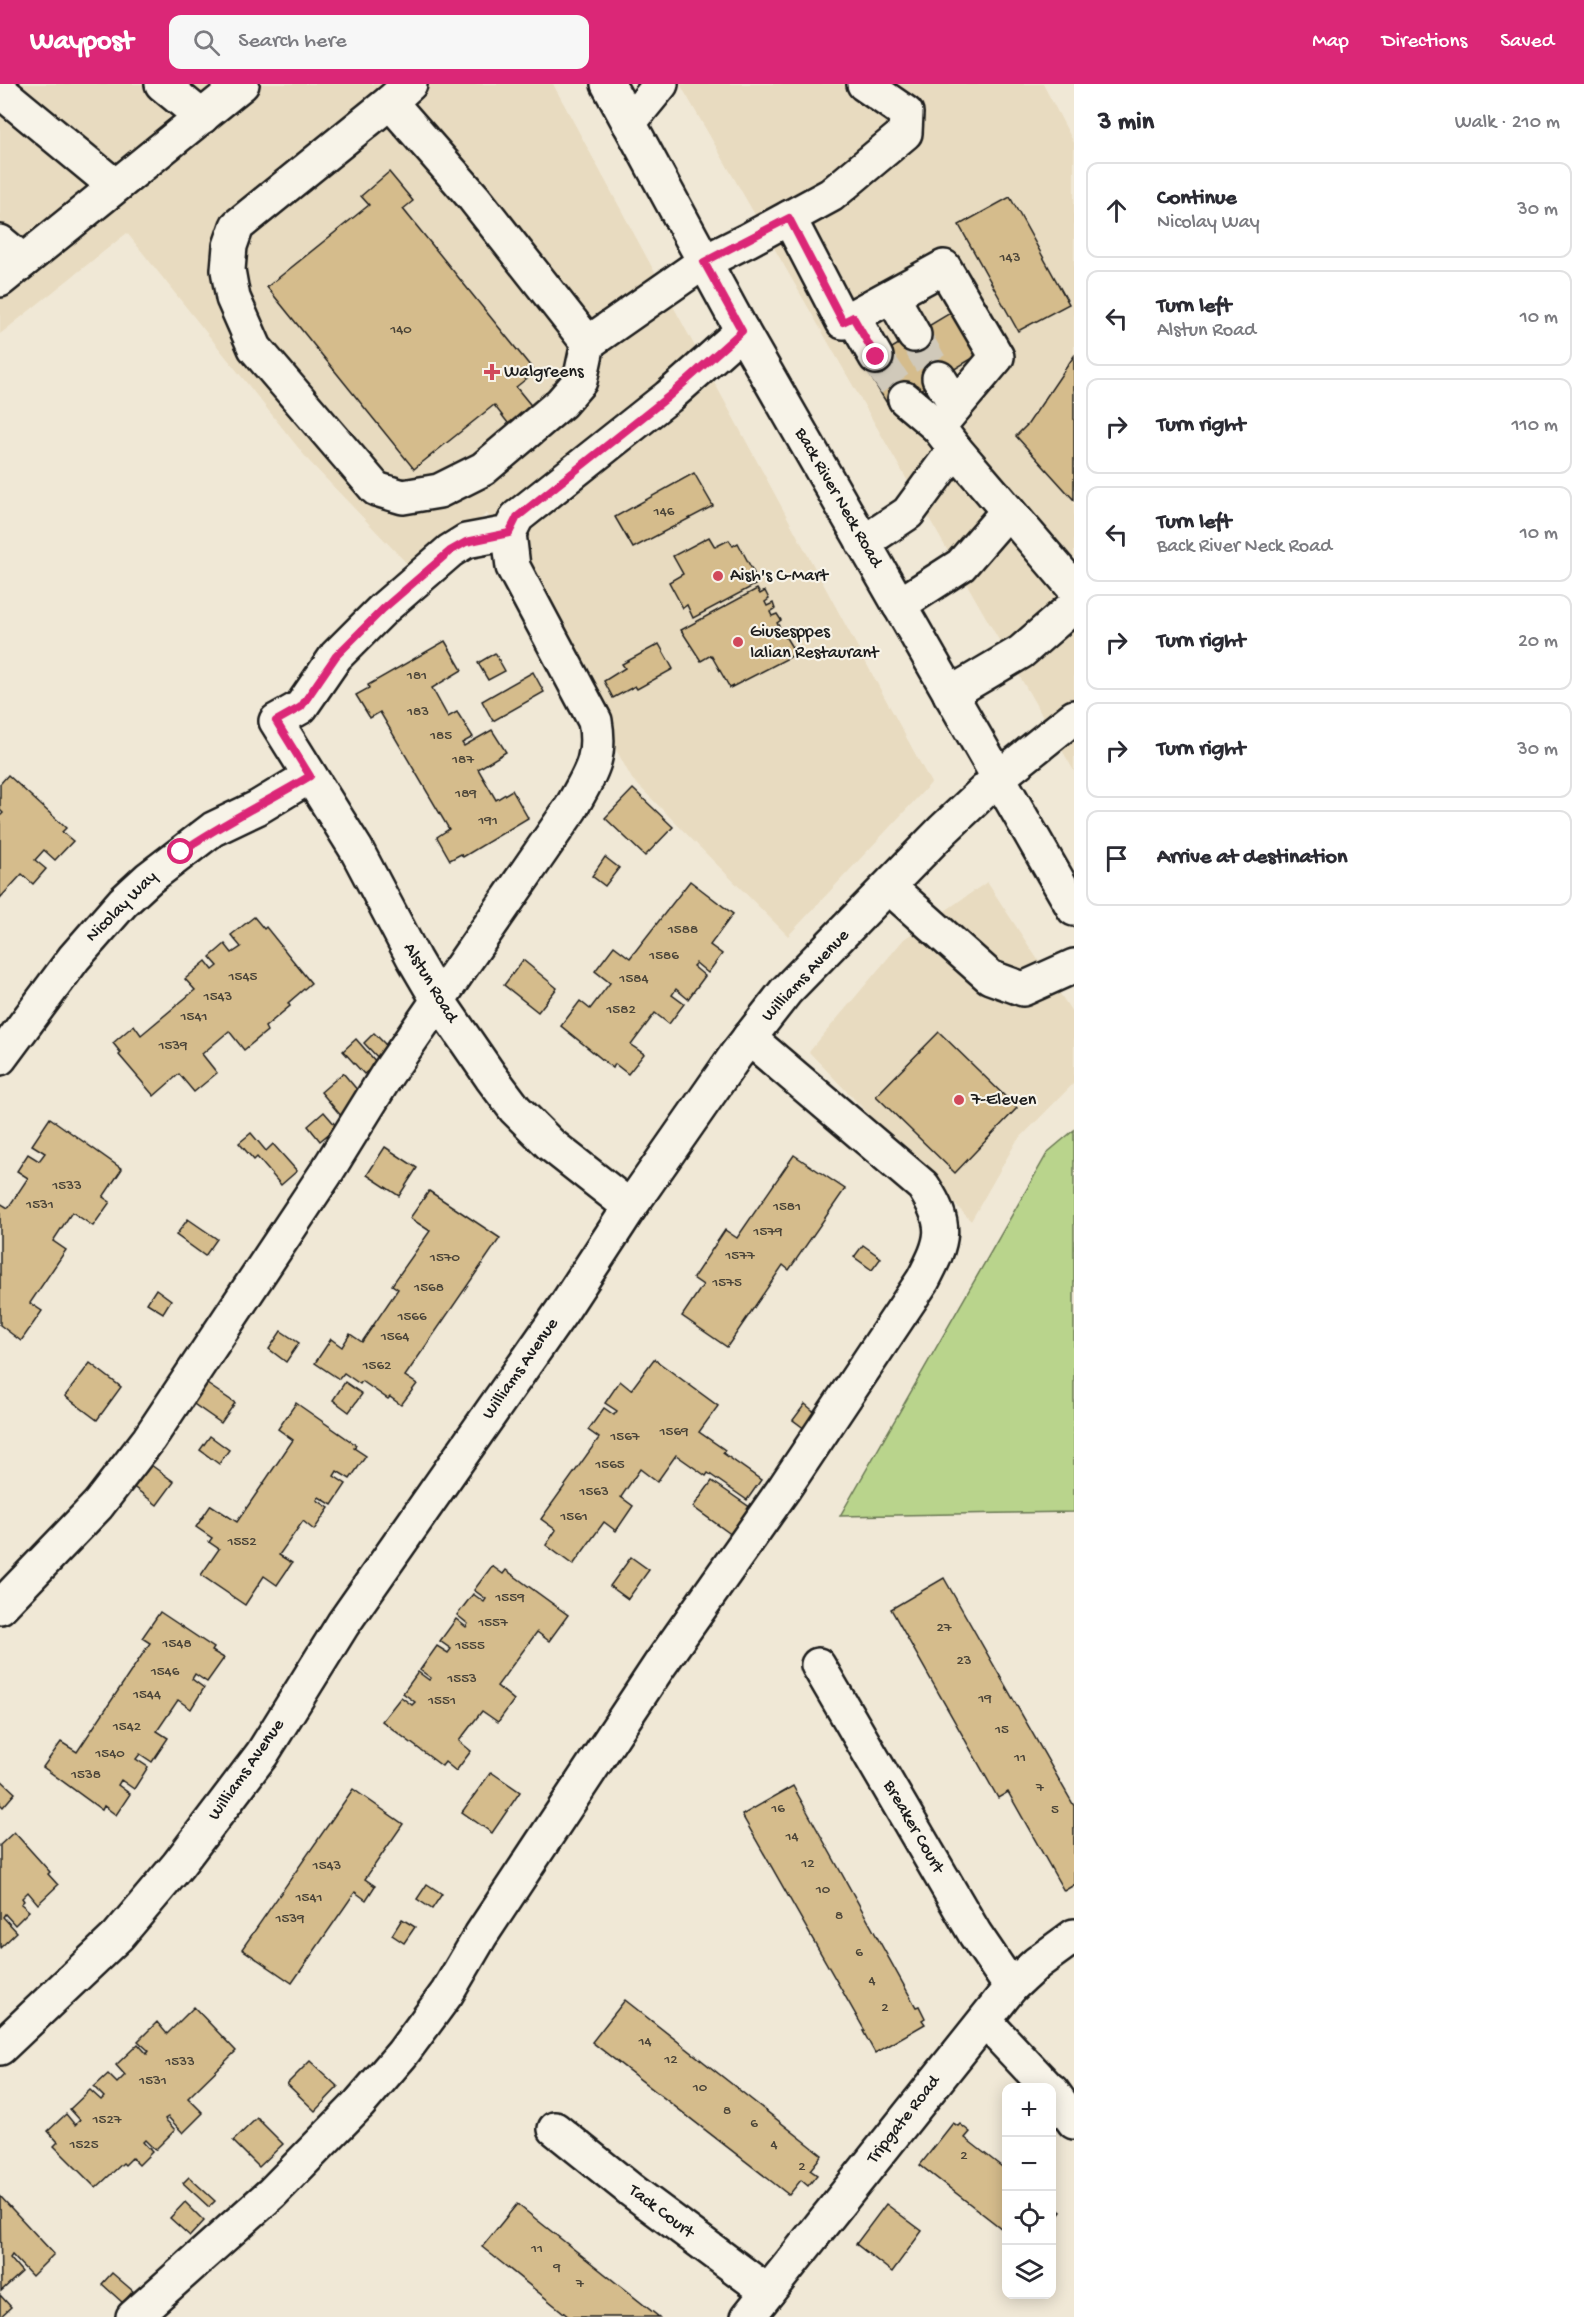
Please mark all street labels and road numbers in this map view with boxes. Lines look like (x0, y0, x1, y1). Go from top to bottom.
street label: Back River Neck Road (789, 424, 887, 573)
street label: Nicolay Way (82, 867, 162, 947)
street label: Williams Avenue (758, 925, 855, 1027)
street label: Alstun Road (398, 939, 463, 1028)
street label: Williams Avenue (478, 1314, 564, 1424)
street label: Williams Avenue (204, 1715, 290, 1825)
street label: Breaker Court (877, 1776, 949, 1879)
street label: Tripgate Road (862, 2070, 946, 2169)
street label: Tack Court (623, 2180, 699, 2244)

